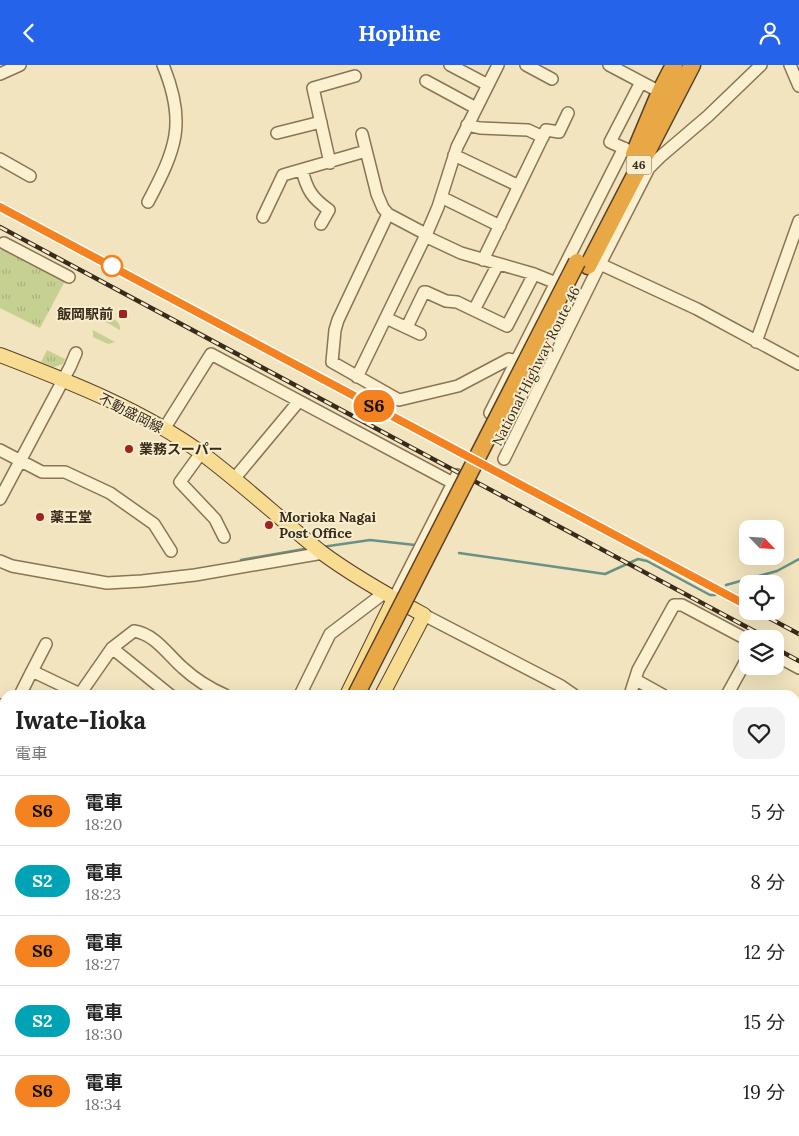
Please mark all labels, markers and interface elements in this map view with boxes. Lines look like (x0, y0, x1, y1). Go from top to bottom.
icon: back (15, 19, 43, 47)
text: Hopline (358, 19, 441, 47)
icon: person (756, 19, 784, 47)
road number: 46 (626, 155, 652, 175)
unlabelled marker (101, 255, 123, 277)
street label: National Highway Route 46 (488, 283, 584, 449)
place label: 飯岡駅前 (57, 305, 113, 323)
marker: 飯岡駅前 (117, 308, 129, 320)
street label: 不動盛岡線 (96, 389, 166, 437)
line badge: S6 (352, 390, 396, 422)
text: S6 (363, 394, 385, 417)
place label: 業務スーパー (139, 440, 223, 458)
marker: 業務スーパー (123, 443, 135, 455)
place label: 薬王堂 (50, 508, 92, 526)
place label: Morioka Nagai Post Office (279, 508, 376, 542)
marker: 薬王堂 (34, 511, 46, 523)
marker: Morioka Nagai Post Office (263, 519, 275, 531)
north arrow (739, 520, 784, 565)
map controls (739, 520, 784, 675)
button: locate (739, 575, 784, 620)
button: layers (739, 630, 784, 675)
text: Iwate-Iioka (15, 705, 146, 736)
button: heart (733, 707, 785, 759)
text: 電車 (15, 743, 47, 763)
text: 電車 (85, 790, 123, 814)
text: S6 (32, 799, 53, 822)
text: 5 分 (751, 800, 785, 824)
text: 18:20 (85, 814, 122, 834)
text: 電車 (85, 860, 123, 884)
text: S2 (32, 869, 53, 892)
text: 8 分 (750, 870, 785, 894)
text: 18:23 (85, 884, 121, 904)
text: 電車 (85, 930, 123, 954)
text: S6 (32, 939, 53, 962)
text: 12 分 (744, 940, 785, 964)
text: 18:27 (85, 954, 120, 974)
text: 電車 (85, 1000, 123, 1024)
text: S2 (32, 1009, 53, 1032)
text: 15 分 (744, 1010, 785, 1034)
text: 18:30 (85, 1024, 123, 1044)
text: 電車 (85, 1070, 123, 1094)
text: S6 (32, 1079, 53, 1102)
text: 19 分 (743, 1080, 785, 1104)
text: 18:34 (85, 1094, 121, 1114)

